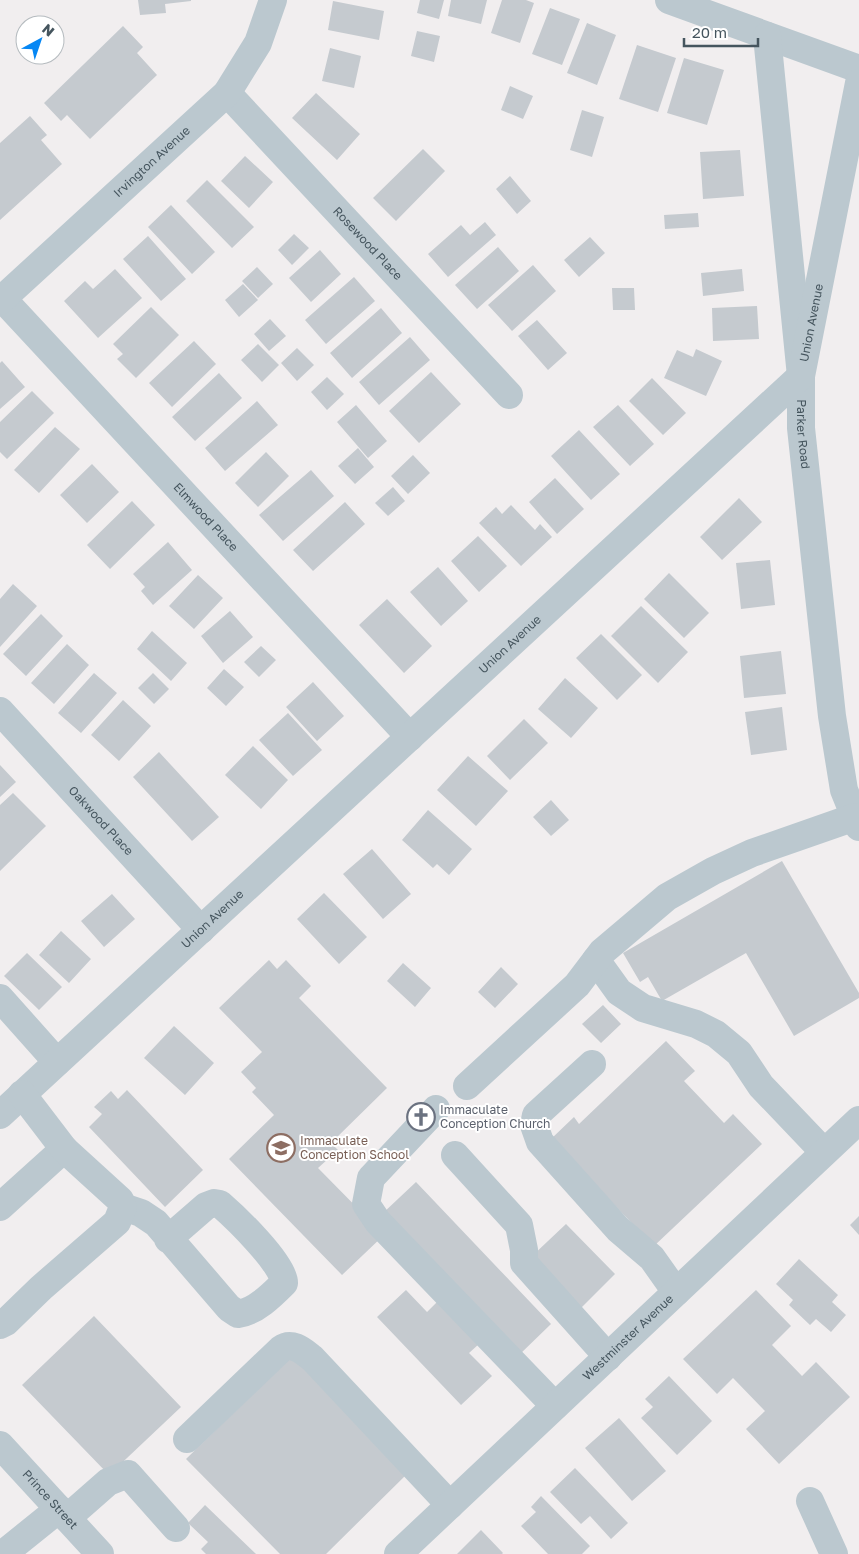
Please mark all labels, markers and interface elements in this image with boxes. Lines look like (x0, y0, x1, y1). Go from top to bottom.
north arrow (15, 15, 65, 65)
scale bar (684, 15, 758, 47)
text: N (39, 20, 58, 40)
text: 20 m (692, 23, 727, 41)
street label: Irvington Avenue (110, 123, 193, 200)
street label: Rosewood Place (330, 203, 406, 283)
street label: Union Avenue (796, 282, 826, 363)
street label: Parker Road (794, 399, 813, 470)
street label: Elmwood Place (171, 479, 242, 554)
street label: Union Avenue (475, 612, 544, 676)
street label: Oakwood Place (65, 783, 137, 858)
street label: Union Avenue (178, 886, 246, 951)
church icon: Immaculate Conception Church (406, 1102, 436, 1132)
place label: Immaculate Conception Church (440, 1102, 551, 1131)
school or university icon: Immaculate Conception School (266, 1133, 296, 1163)
place label: Immaculate Conception School (300, 1133, 409, 1162)
street label: Westminster Avenue (579, 1291, 676, 1383)
street label: Prince Street (19, 1466, 81, 1532)

